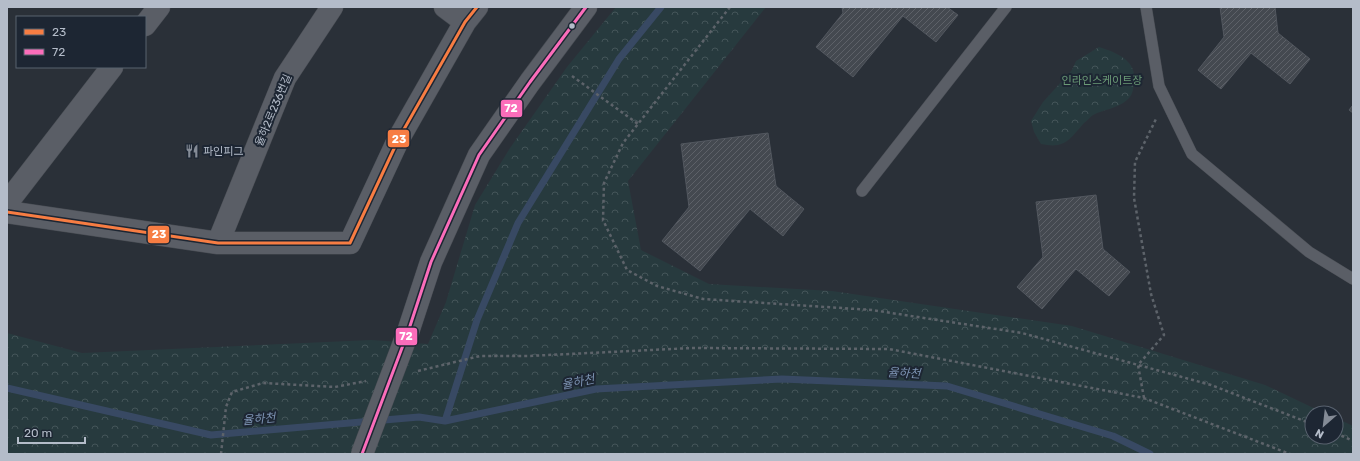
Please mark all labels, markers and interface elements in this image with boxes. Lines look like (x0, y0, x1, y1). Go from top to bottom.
legend (16, 16, 146, 68)
unlabelled marker (567, 21, 577, 31)
text: 23 (52, 25, 66, 39)
text: 72 (52, 45, 65, 59)
street label: 율하2로236번길 (252, 72, 294, 148)
park label: 인라인스케이트장 (1062, 74, 1142, 87)
line badge: 72 (500, 99, 523, 118)
text: 72 (504, 102, 518, 115)
line badge: 23 (387, 129, 410, 148)
text: 23 (392, 133, 406, 146)
restaurant icon: 파인피그 (184, 143, 200, 159)
place label: 파인피그 (203, 145, 243, 158)
line badge: 23 (147, 225, 170, 244)
text: 23 (152, 228, 166, 241)
line badge: 72 (395, 327, 418, 346)
text: 72 (399, 330, 413, 343)
water label: 율하천 (887, 365, 923, 381)
water label: 율하천 (560, 372, 598, 392)
north arrow (1304, 405, 1344, 445)
water label: 율하천 (242, 410, 278, 427)
scale bar (18, 419, 85, 445)
text: 20 m (24, 426, 52, 440)
text: N (1313, 426, 1326, 441)

